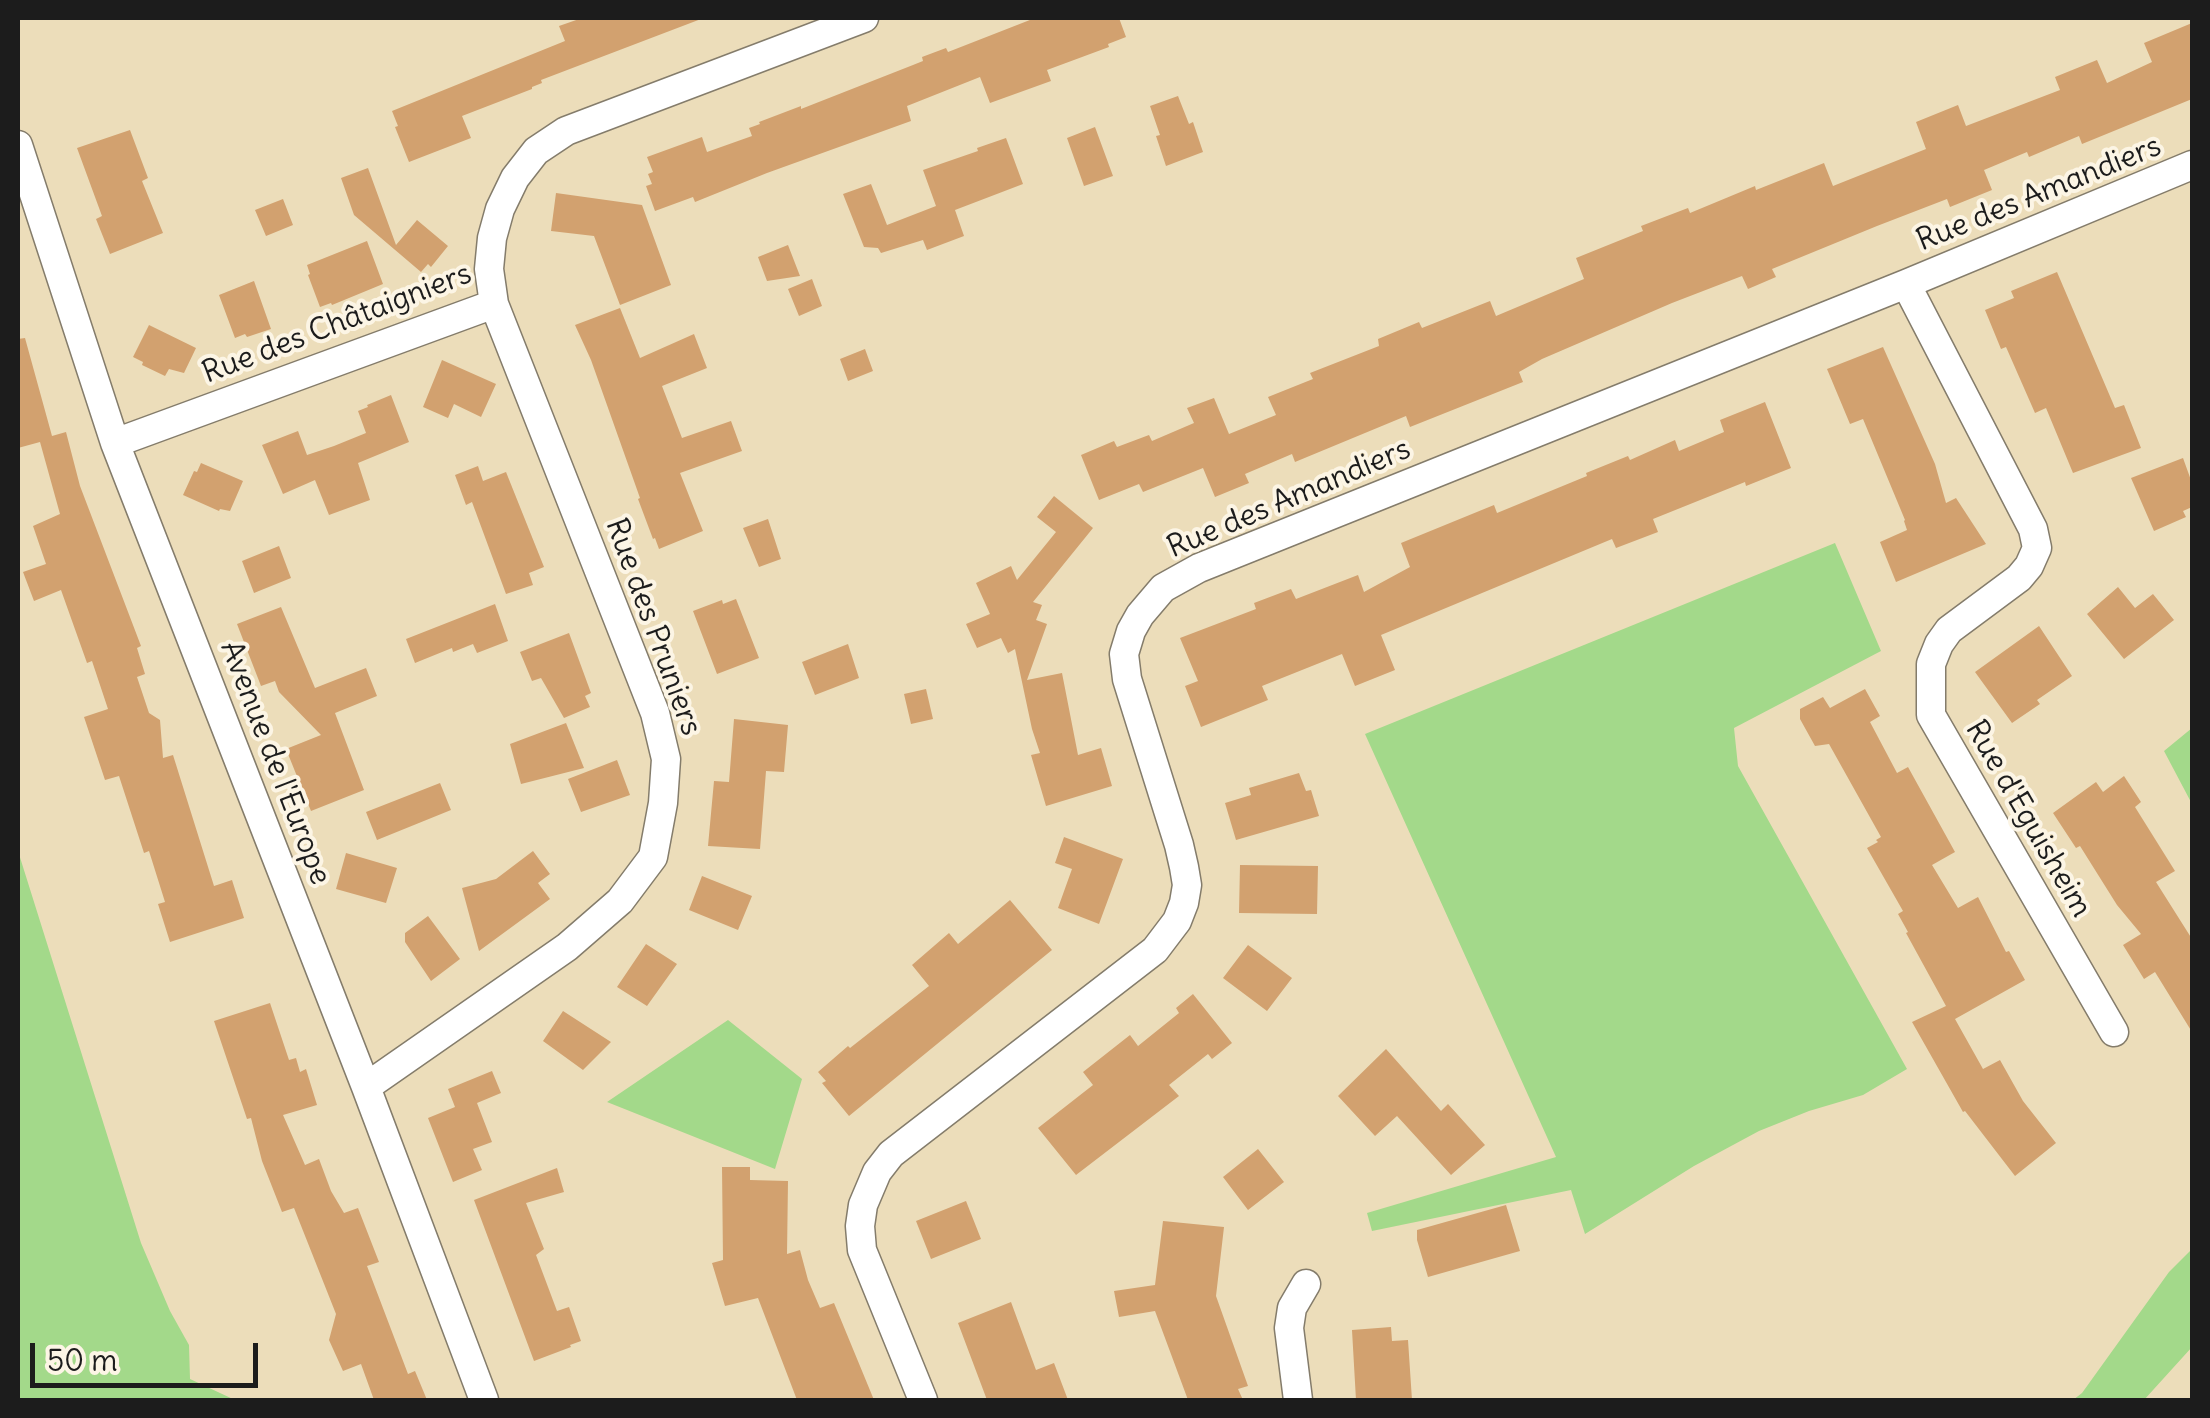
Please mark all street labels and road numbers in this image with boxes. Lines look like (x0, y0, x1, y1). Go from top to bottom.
street label: Rue des Amandiers (1911, 129, 2167, 259)
street label: Rue des Châtaigniers (197, 256, 477, 392)
street label: Rue des Amandiers (1162, 432, 1416, 566)
street label: Rue des Pruniers (597, 514, 709, 740)
street label: Avenue de l'Europe (212, 636, 338, 890)
street label: Rue d'Eguisheim (1957, 714, 2099, 924)

